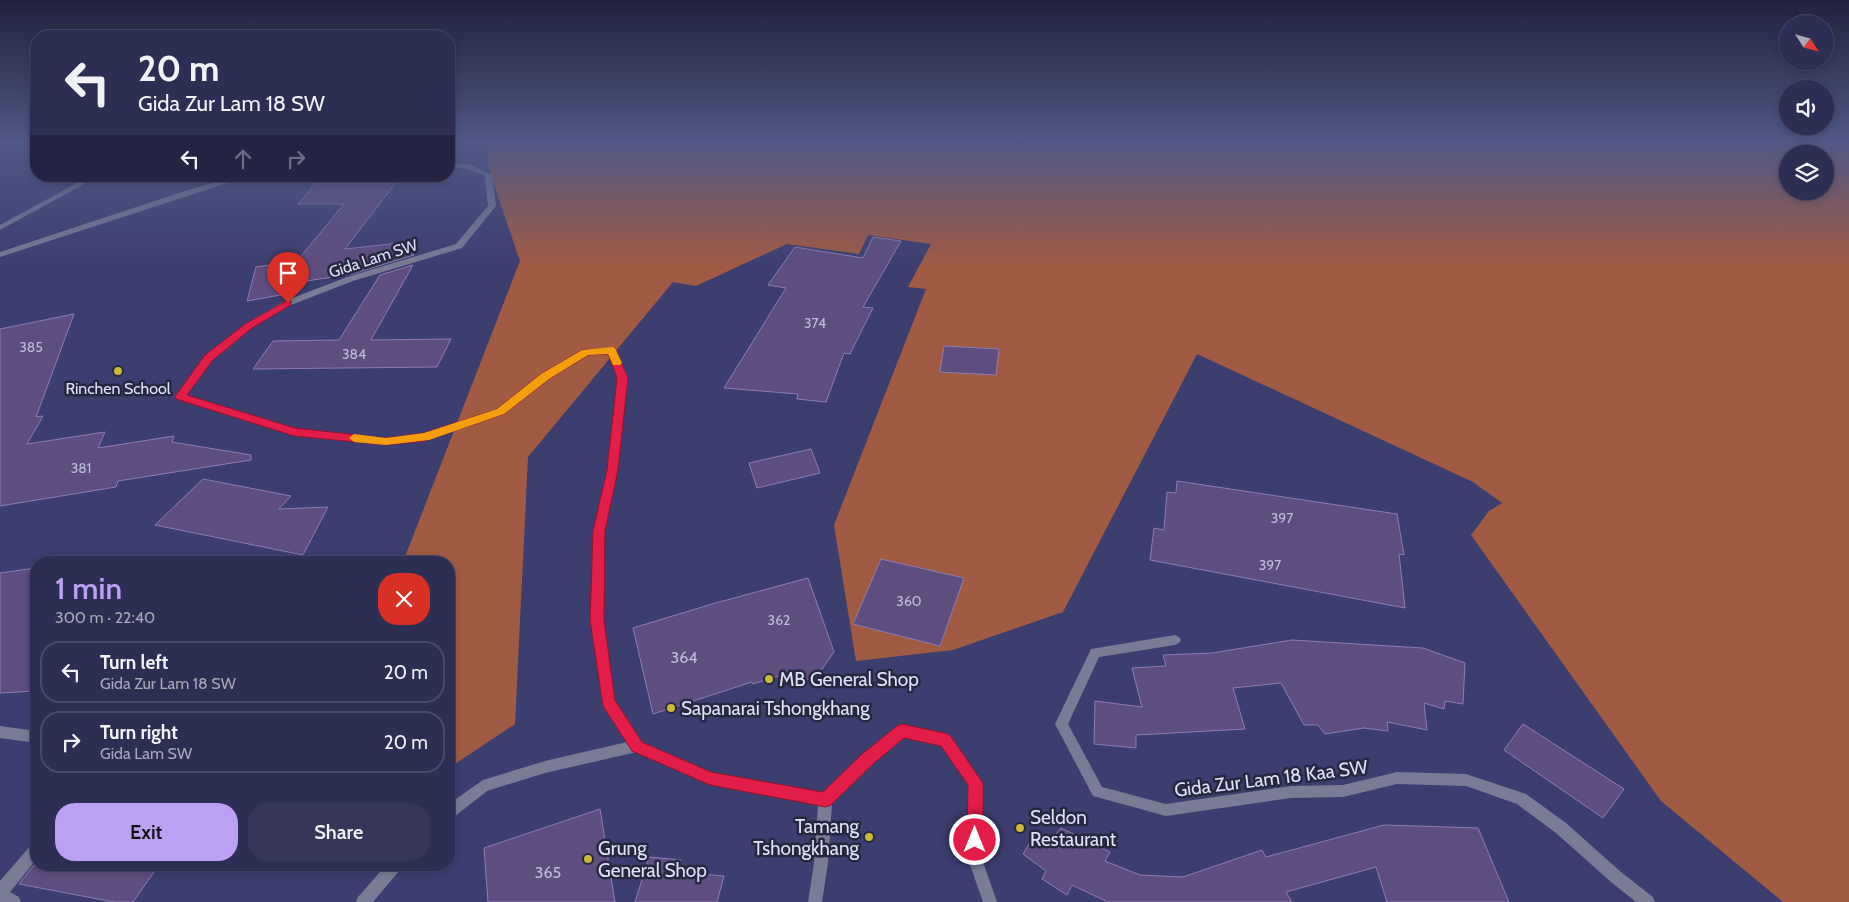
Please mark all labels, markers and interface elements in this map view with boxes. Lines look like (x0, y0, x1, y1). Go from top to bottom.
north arrow (1779, 15, 1834, 70)
map controls (1779, 15, 1834, 200)
text: 20 m (138, 47, 220, 90)
icon: left (55, 50, 120, 115)
button: sound (1779, 80, 1834, 135)
text: Gida Zur Lam 18 SW (138, 90, 325, 117)
icon: left (176, 145, 204, 173)
icon: ahead (229, 145, 257, 173)
icon: right (282, 145, 310, 173)
button: layers (1779, 145, 1834, 200)
street label: Gida Lam SW (326, 235, 421, 282)
pin (267, 252, 309, 303)
icon: arrive (274, 259, 302, 287)
house number: 374 (804, 314, 826, 332)
house number: 385 (19, 338, 43, 356)
house number: 384 (342, 345, 366, 363)
marker: Rinchen School (112, 365, 124, 377)
place label: Rinchen School (65, 379, 171, 398)
house number: 381 (71, 459, 91, 477)
house number: 397 (1271, 509, 1293, 527)
house number: 397 (1259, 556, 1281, 574)
text: 1 min (55, 570, 122, 607)
button: close (378, 573, 430, 625)
house number: 360 (896, 592, 922, 610)
text: 300 m · 22:40 (55, 608, 155, 627)
house number: 362 (768, 611, 790, 629)
house number: 364 (671, 648, 698, 667)
text: Turn left (100, 651, 168, 674)
icon: left (57, 658, 85, 686)
text: 20 m (384, 661, 428, 684)
place label: MB General Shop (779, 668, 919, 691)
marker: MB General Shop (763, 673, 775, 685)
text: Gida Zur Lam 18 SW (100, 674, 236, 693)
place label: Sapanarai Tshongkhang (681, 697, 870, 720)
marker: Sapanarai Tshongkhang (665, 702, 677, 714)
text: Turn right (100, 721, 178, 744)
icon: right (57, 728, 85, 756)
text: 20 m (384, 731, 428, 754)
text: Gida Lam SW (100, 744, 192, 763)
street label: Gida Zur Lam 18 Kaa SW (1173, 755, 1369, 802)
button: Exit (55, 803, 238, 861)
button: Share (248, 803, 430, 861)
place label: Seldon Restaurant (1030, 806, 1117, 851)
position arrow (948, 813, 1000, 865)
place label: Tamang Tshongkhang (753, 815, 860, 860)
marker: Seldon Restaurant (1014, 822, 1026, 834)
marker: Tamang Tshongkhang (863, 831, 875, 843)
place label: Grung General Shop (598, 837, 707, 882)
marker: Grung General Shop (582, 853, 594, 865)
house number: 365 (535, 863, 561, 882)

